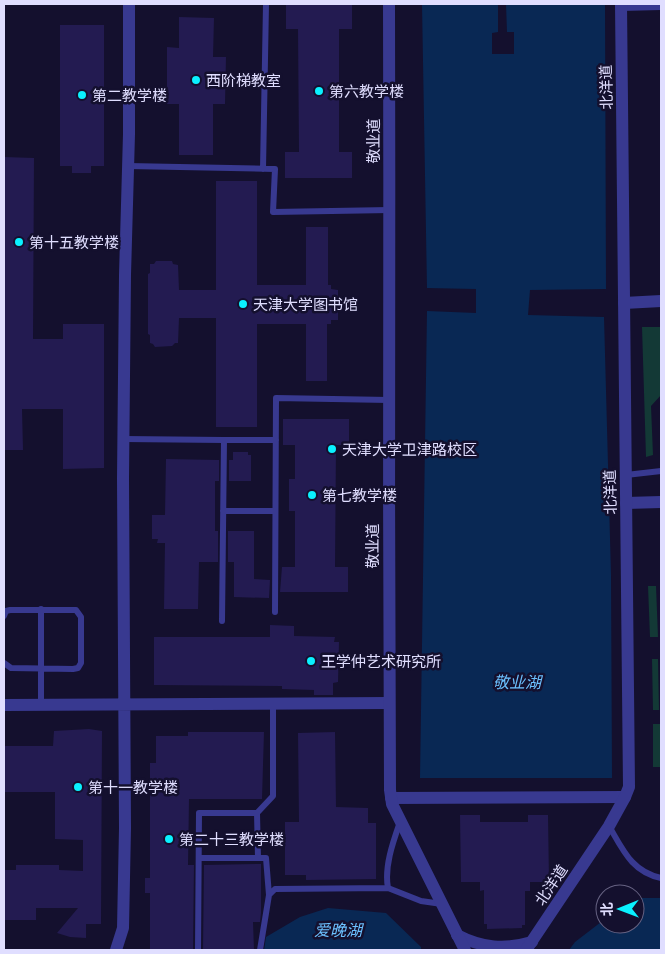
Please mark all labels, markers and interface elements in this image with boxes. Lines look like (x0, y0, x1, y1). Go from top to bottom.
street label: 北洋道 (594, 64, 618, 110)
place label: 西阶梯教室 (206, 69, 281, 92)
marker: 西阶梯教室 (190, 74, 202, 86)
place label: 第六教学楼 (329, 80, 404, 103)
place label: 第二教学楼 (92, 84, 167, 107)
marker: 第六教学楼 (313, 85, 325, 97)
marker: 第二教学楼 (76, 89, 88, 101)
street label: 敬业道 (362, 118, 385, 164)
place label: 第十五教学楼 (29, 231, 119, 254)
marker: 第十五教学楼 (13, 236, 25, 248)
place label: 天津大学图书馆 (253, 293, 358, 316)
marker: 天津大学图书馆 (237, 298, 249, 310)
place label: 天津大学卫津路校区 (342, 438, 477, 461)
marker: 天津大学卫津路校区 (326, 443, 338, 455)
street label: 北洋道 (598, 469, 622, 515)
place label: 第七教学楼 (322, 484, 397, 507)
marker: 第七教学楼 (306, 489, 318, 501)
street label: 敬业道 (361, 523, 384, 569)
place label: 王学仲艺术研究所 (321, 650, 441, 673)
marker: 王学仲艺术研究所 (305, 655, 317, 667)
water label: 敬业湖 (493, 670, 544, 694)
place label: 第十一教学楼 (88, 776, 178, 799)
marker: 第十一教学楼 (72, 781, 84, 793)
place label: 第二十三教学楼 (179, 828, 284, 851)
marker: 第二十三教学楼 (163, 833, 175, 845)
street label: 北洋道 (529, 860, 573, 910)
north arrow (595, 884, 645, 934)
text: 北 (596, 902, 617, 916)
water label: 爱晚湖 (314, 918, 365, 942)

